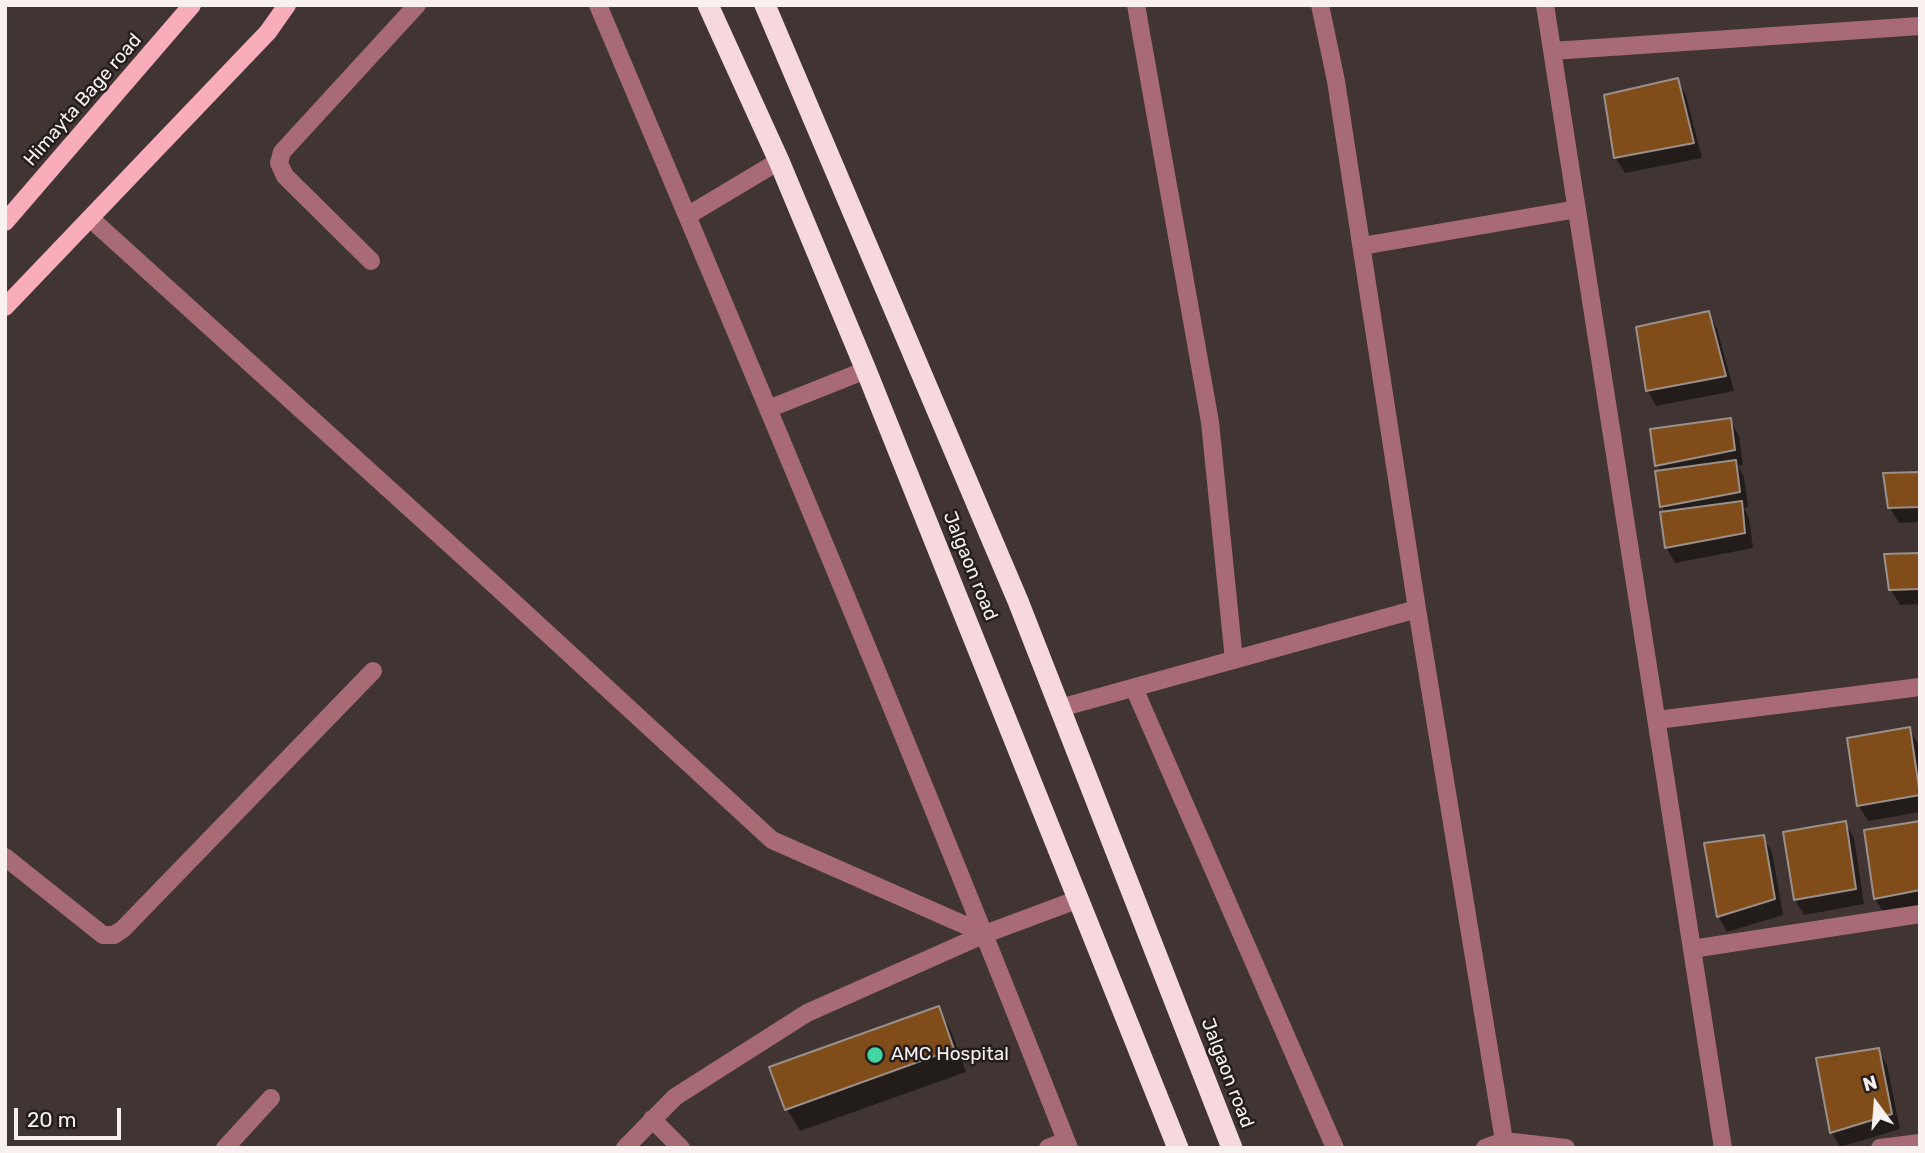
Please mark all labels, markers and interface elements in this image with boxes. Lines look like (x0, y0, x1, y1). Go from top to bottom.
street label: Himayta Bage road (19, 29, 147, 171)
street label: Jalgaon road (938, 508, 1002, 624)
street label: Jalgaon road (1196, 1015, 1258, 1131)
place label: AMC Hospital (891, 1044, 1009, 1066)
marker: AMC Hospital (865, 1045, 885, 1065)
north arrow (1841, 1069, 1911, 1139)
text: N (1860, 1070, 1880, 1096)
scale bar (18, 1094, 124, 1138)
text: 20 m (27, 1107, 76, 1132)

